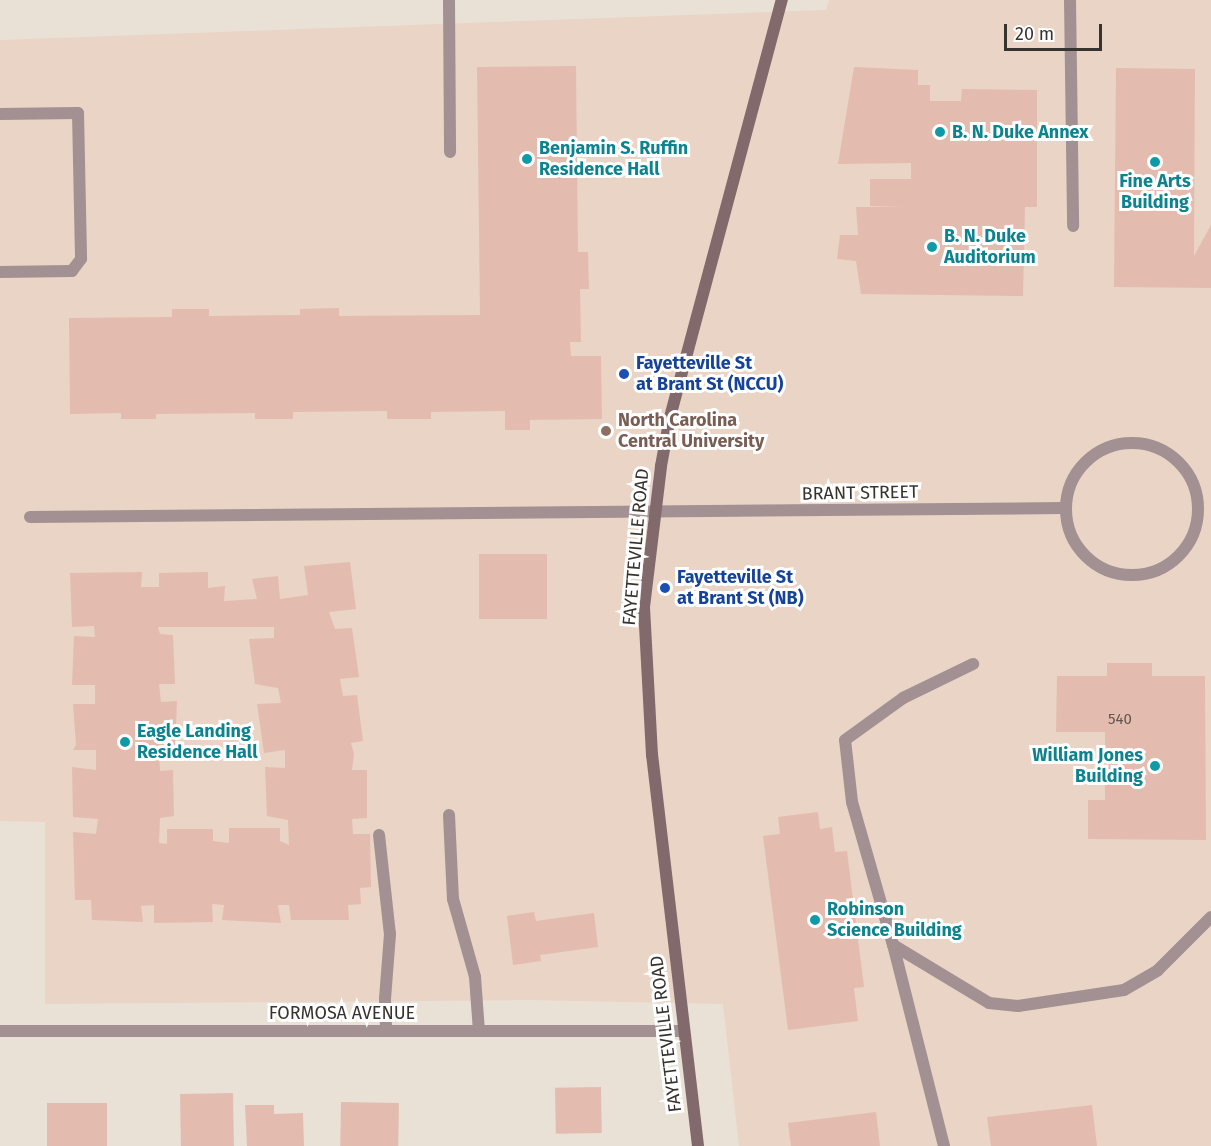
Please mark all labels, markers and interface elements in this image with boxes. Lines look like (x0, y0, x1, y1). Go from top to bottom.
scale bar (1007, 12, 1104, 50)
text: 20 m (1015, 23, 1054, 45)
place label: B. N. Duke Annex (952, 121, 1088, 143)
marker: B. N. Duke Annex (933, 125, 947, 139)
place label: Benjamin S. Ruffin Residence Hall (539, 138, 688, 180)
marker: Benjamin S. Ruffin Residence Hall (520, 152, 534, 166)
marker: Fine Arts Building (1148, 155, 1162, 169)
place label: Fine Arts Building (1119, 171, 1191, 213)
place label: B. N. Duke Auditorium (944, 226, 1036, 268)
marker: B. N. Duke Auditorium (925, 240, 939, 254)
place label: Fayetteville St at Brant St (NCCU) (636, 353, 783, 395)
marker: Fayetteville St at Brant St (NCCU) (617, 367, 631, 381)
place label: North Carolina Central University (618, 410, 764, 452)
marker: North Carolina Central University (599, 424, 613, 438)
street label: FAYETTEVILLE ROAD (618, 468, 654, 626)
street label: BRANT STREET (801, 481, 919, 505)
place label: Fayetteville St at Brant St (NB) (677, 567, 803, 610)
marker: Fayetteville St at Brant St (NB) (658, 581, 672, 595)
house number: 540 (1108, 711, 1132, 729)
place label: Eagle Landing Residence Hall (137, 721, 257, 764)
marker: Eagle Landing Residence Hall (118, 735, 132, 749)
place label: William Jones Building (1032, 745, 1143, 788)
marker: William Jones Building (1148, 759, 1162, 773)
place label: Robinson Science Building (827, 899, 962, 942)
marker: Robinson Science Building (808, 913, 822, 927)
street label: FAYETTEVILLE ROAD (646, 954, 686, 1114)
street label: FORMOSA AVENUE (269, 1002, 415, 1024)

